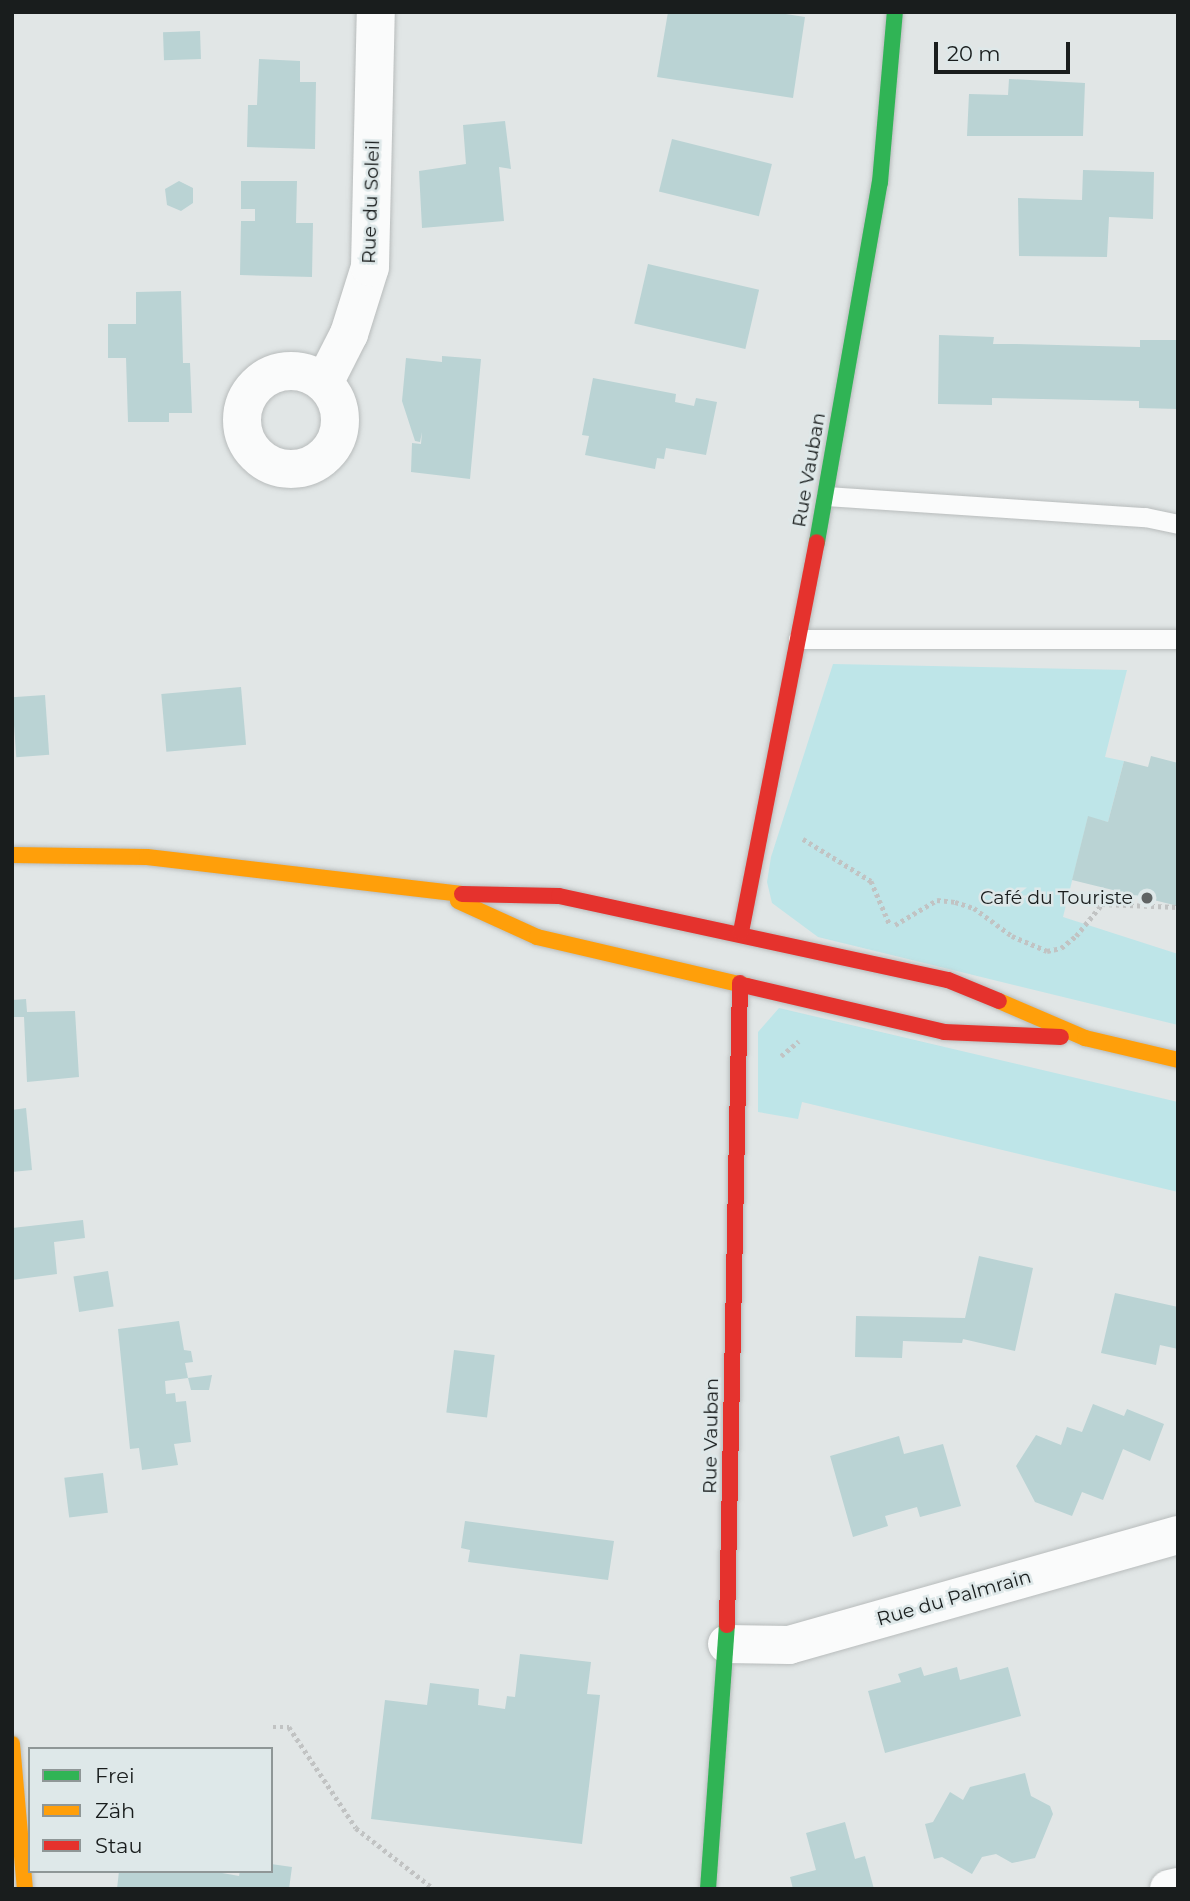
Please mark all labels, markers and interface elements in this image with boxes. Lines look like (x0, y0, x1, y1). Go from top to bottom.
scale bar (938, 28, 1074, 72)
text: 20 m (947, 41, 1001, 66)
street label: Rue du Soleil (357, 140, 385, 264)
street label: Rue Vauban (788, 411, 830, 529)
place label: Café du Touriste (980, 887, 1133, 909)
marker: Café du Touriste (1139, 890, 1155, 906)
street label: Rue Vauban (699, 1378, 723, 1494)
street label: Rue du Palmrain (874, 1565, 1034, 1631)
legend (28, 1747, 273, 1873)
text: Frei (95, 1763, 135, 1788)
text: Zäh (95, 1798, 135, 1823)
text: Stau (95, 1833, 143, 1858)

